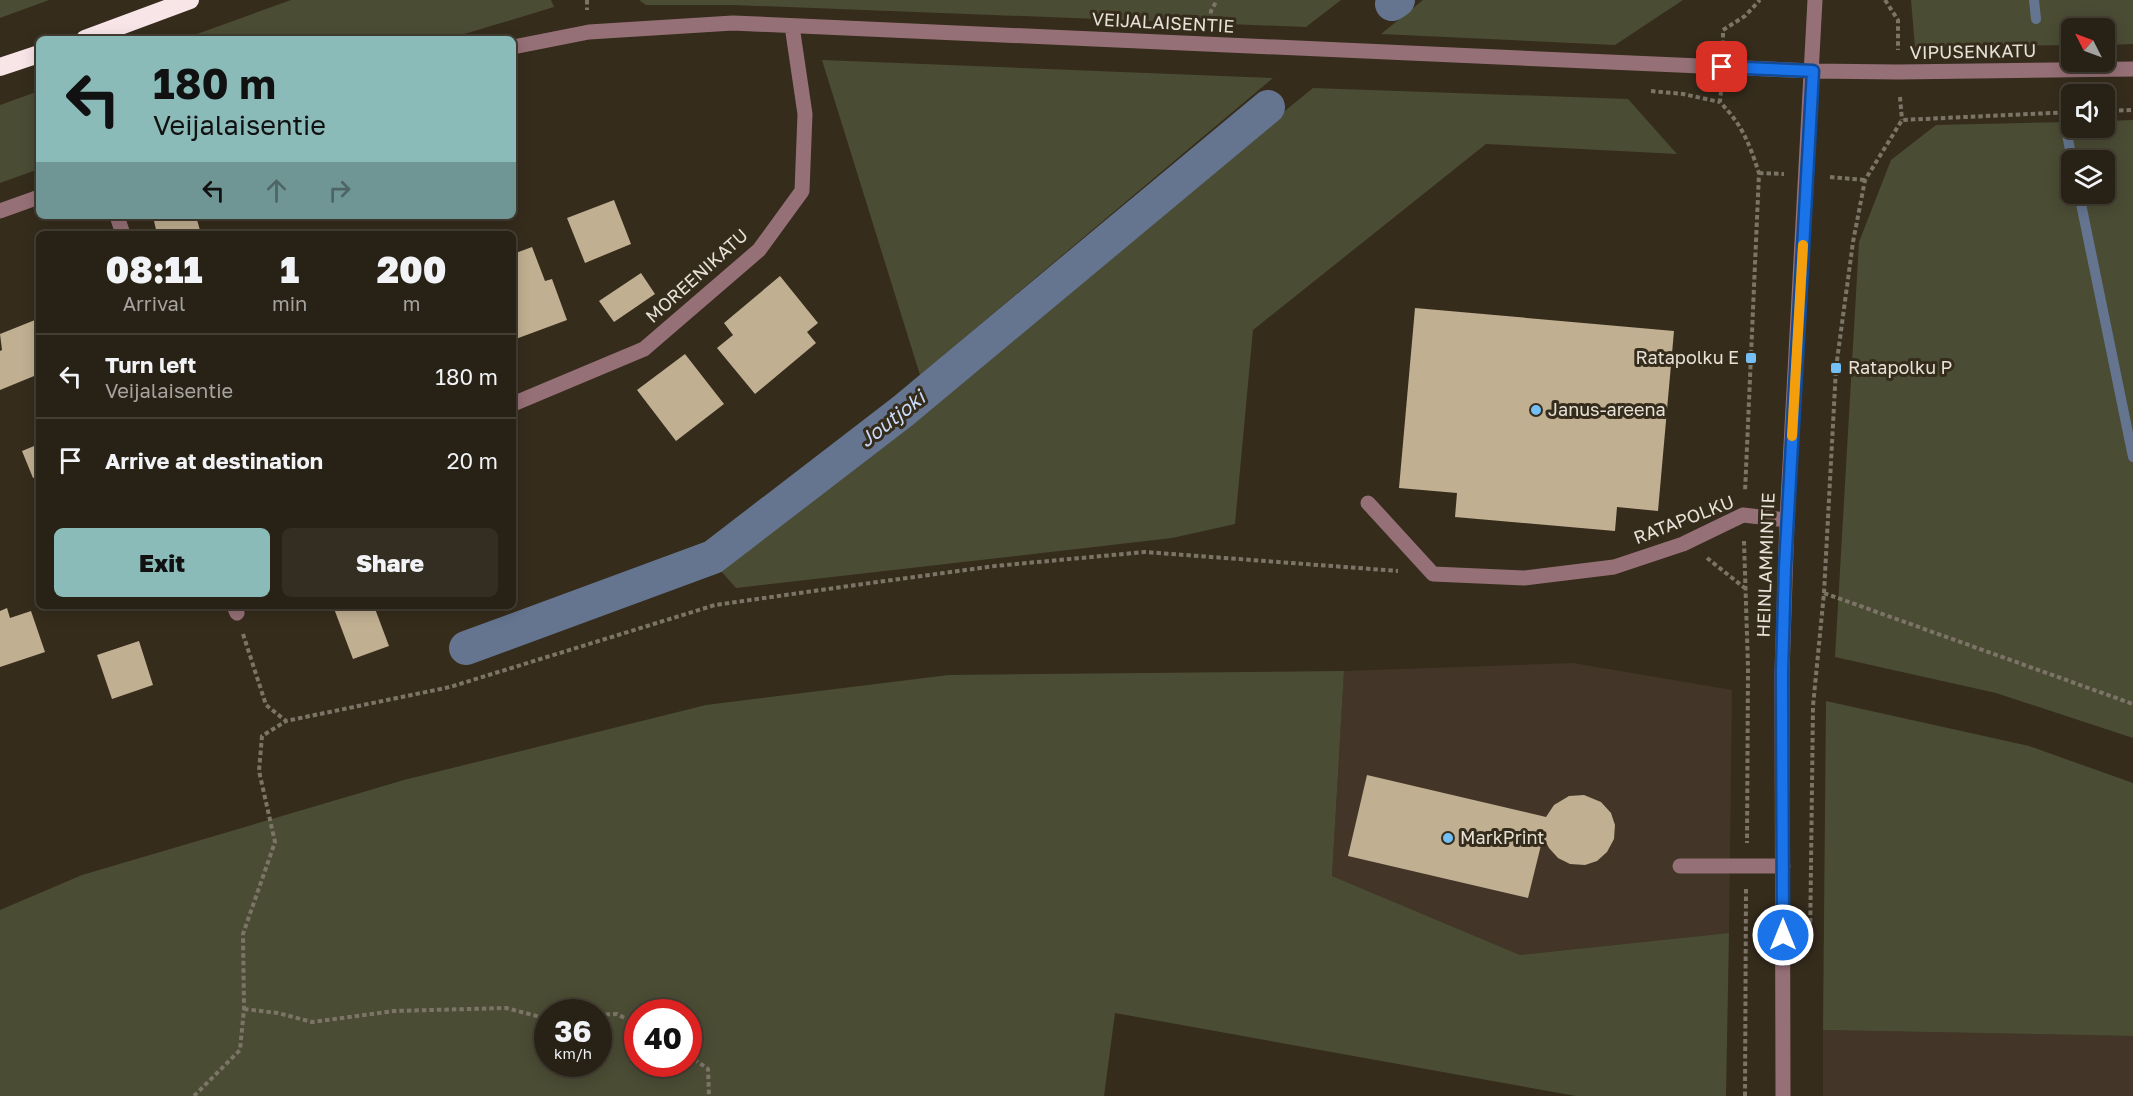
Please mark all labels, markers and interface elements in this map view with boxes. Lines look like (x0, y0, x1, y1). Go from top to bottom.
street label: VEIJALAISENTIE (1091, 7, 1235, 37)
north arrow (2061, 18, 2115, 72)
map controls (2061, 18, 2115, 204)
street label: VIPUSENKATU (1910, 39, 2036, 63)
pin (1696, 41, 1747, 92)
icon: arrive (1705, 50, 1738, 83)
text: 180 m (153, 58, 276, 108)
icon: left (54, 60, 132, 138)
button: sound (2061, 84, 2115, 138)
text: Veijalaisentie (153, 109, 326, 141)
button: layers (2061, 150, 2115, 204)
icon: left (197, 174, 230, 207)
icon: ahead (260, 174, 293, 207)
icon: right (323, 174, 356, 207)
street label: MOREENIKATU (641, 224, 752, 327)
text: 08:11 (105, 248, 203, 291)
text: 1 (280, 248, 299, 291)
text: 200 (377, 248, 447, 291)
text: Arrival (123, 291, 185, 315)
text: min (272, 291, 307, 315)
text: m (403, 291, 421, 315)
place label: Ratapolku E (1635, 346, 1739, 368)
text: Turn left (105, 351, 196, 378)
marker: Ratapolku E (1744, 351, 1758, 365)
place label: Ratapolku P (1848, 356, 1952, 378)
icon: left (54, 360, 87, 393)
marker: Ratapolku P (1829, 361, 1843, 375)
text: 180 m (435, 363, 498, 390)
text: Veijalaisentie (105, 378, 233, 402)
water label: Joutjoki (854, 383, 932, 452)
place label: Janus-areena (1548, 398, 1666, 420)
marker: Janus-areena (1529, 403, 1543, 417)
icon: arrive (54, 444, 87, 477)
text: Arrive at destination (105, 447, 323, 474)
text: 20 m (447, 447, 498, 474)
street label: RATAPOLKU (1630, 490, 1737, 548)
street label: HEINLAMMINTIE (1751, 492, 1779, 638)
button: Exit (54, 528, 270, 597)
button: Share (282, 528, 498, 597)
place label: MarkPrint (1460, 826, 1545, 848)
marker: MarkPrint (1441, 831, 1455, 845)
position arrow (1751, 903, 1815, 967)
speed limit sign: 40 (624, 999, 702, 1077)
text: 36 (554, 1013, 592, 1049)
text: km/h (554, 1044, 592, 1062)

